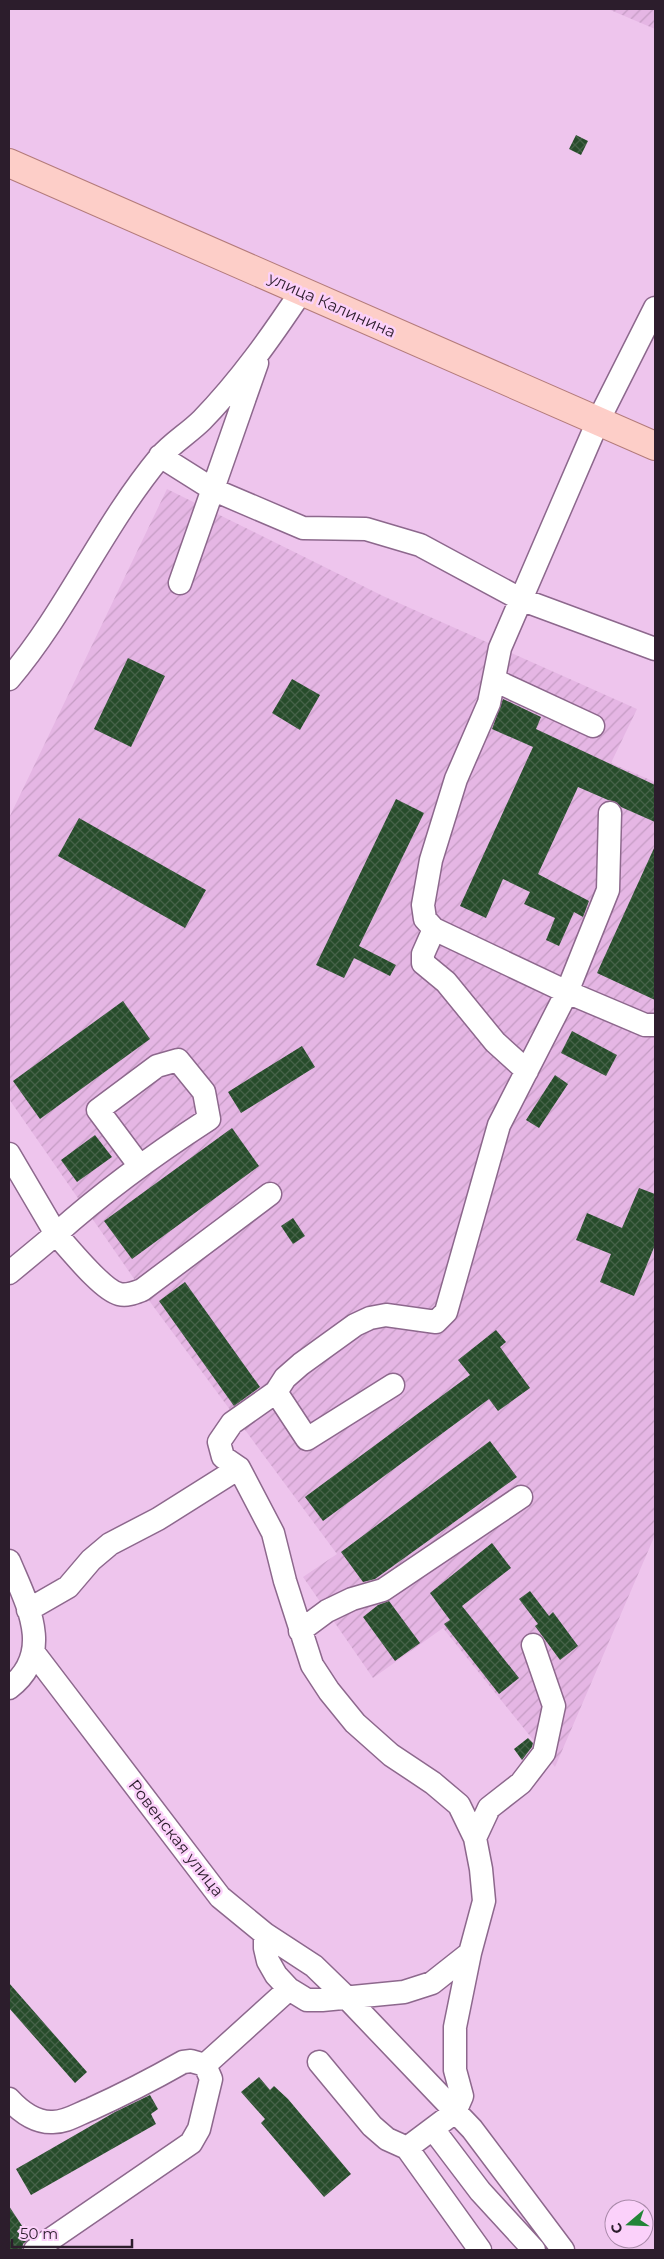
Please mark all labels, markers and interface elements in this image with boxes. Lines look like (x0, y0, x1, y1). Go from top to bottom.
street label: улица Калинина (264, 268, 399, 342)
street label: Ровенская улица (124, 1776, 228, 1900)
north arrow (604, 2199, 654, 2249)
scale bar (12, 2216, 132, 2248)
text: С (607, 2220, 627, 2236)
text: 50 m (20, 2224, 58, 2243)

